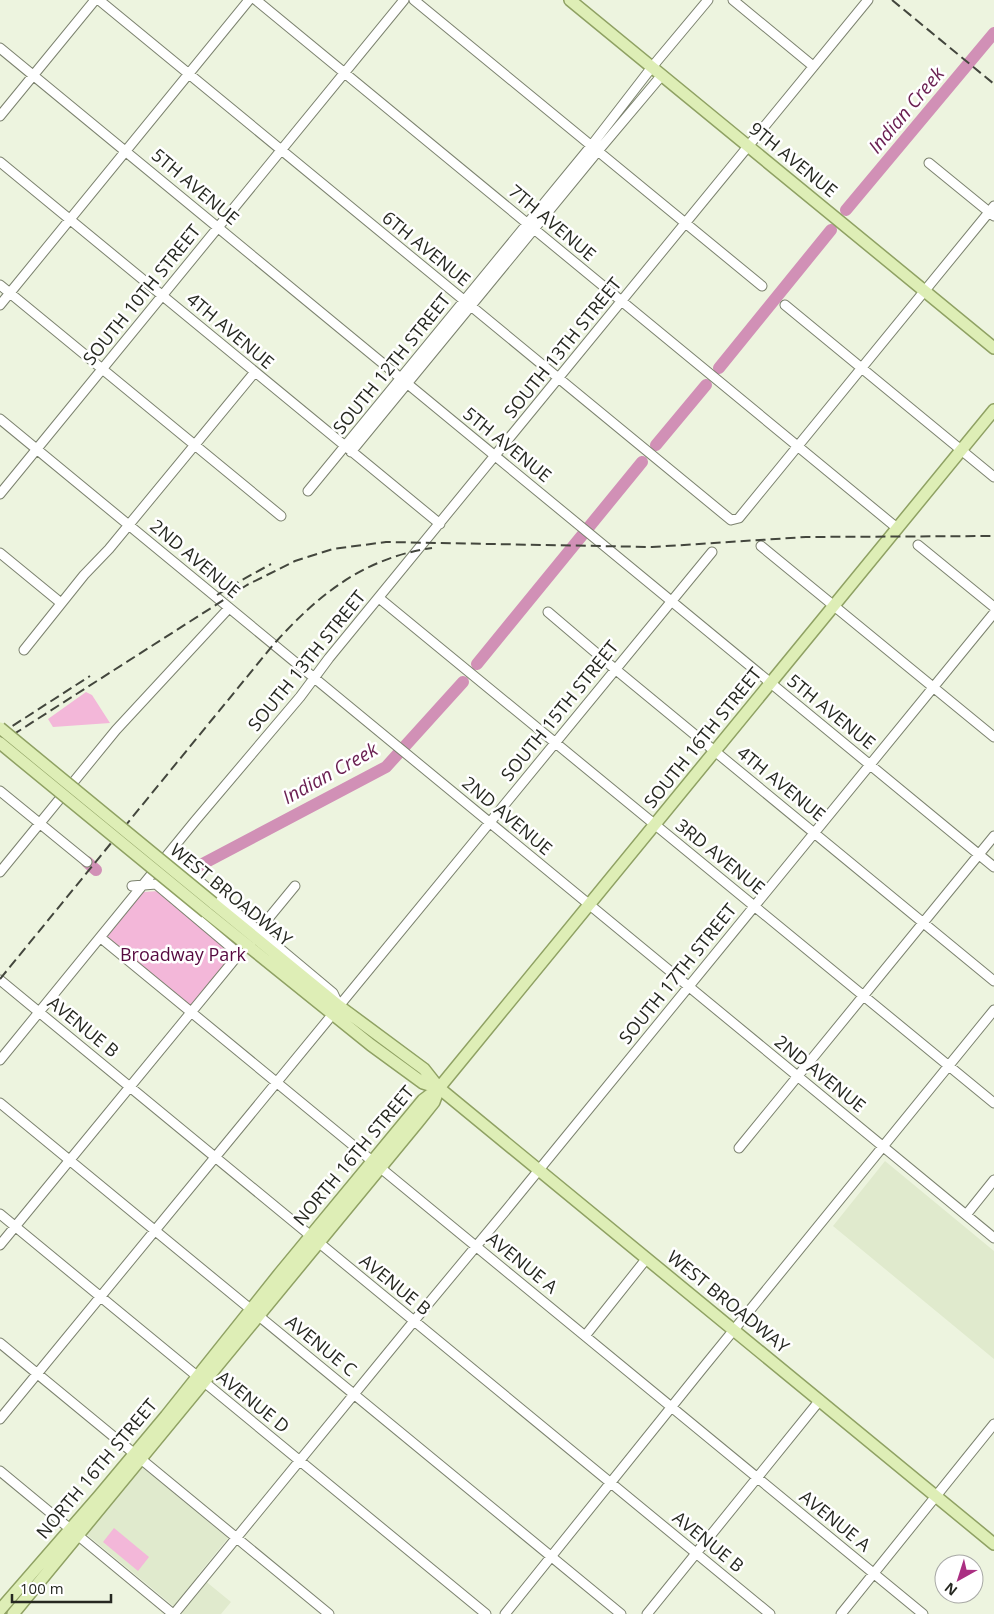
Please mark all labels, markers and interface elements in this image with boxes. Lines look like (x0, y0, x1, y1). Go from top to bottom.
water label: Indian Creek (862, 61, 950, 159)
street label: 9TH AVENUE (745, 116, 843, 202)
street label: 5TH AVENUE (147, 143, 244, 230)
street label: 7TH AVENUE (504, 179, 601, 266)
street label: 6TH AVENUE (378, 205, 476, 291)
street label: SOUTH 10TH STREET (77, 219, 205, 370)
street label: SOUTH 13TH STREET (498, 272, 626, 423)
street label: 4TH AVENUE (182, 287, 279, 374)
street label: SOUTH 12TH STREET (327, 288, 455, 439)
street label: 5TH AVENUE (459, 401, 557, 487)
street label: 2ND AVENUE (146, 514, 246, 603)
street label: SOUTH 13TH STREET (242, 585, 370, 736)
street label: SOUTH 15TH STREET (495, 635, 623, 786)
street label: SOUTH 16TH STREET (638, 662, 766, 813)
street label: 5TH AVENUE (783, 668, 881, 754)
water label: Indian Creek (278, 736, 383, 810)
street label: 4TH AVENUE (733, 740, 831, 826)
street label: 2ND AVENUE (458, 771, 558, 860)
street label: 3RD AVENUE (671, 813, 770, 900)
street label: WEST BROADWAY (166, 838, 298, 951)
street label: SOUTH 17TH STREET (613, 898, 741, 1049)
park label: Broadway Park (120, 942, 247, 966)
street label: AVENUE B (43, 990, 124, 1062)
street label: 2ND AVENUE (770, 1029, 871, 1117)
street label: NORTH 16TH STREET (288, 1080, 419, 1230)
street label: AVENUE A (482, 1226, 564, 1299)
street label: WEST BROADWAY (663, 1245, 795, 1358)
street label: AVENUE B (355, 1248, 436, 1320)
street label: AVENUE C (281, 1309, 362, 1381)
street label: AVENUE D (212, 1365, 295, 1438)
street label: NORTH 16TH STREET (31, 1393, 162, 1543)
street label: AVENUE A (795, 1484, 877, 1557)
street label: AVENUE B (668, 1505, 749, 1577)
north arrow (934, 1554, 984, 1604)
scale bar (12, 1572, 111, 1604)
text: 100 m (20, 1578, 64, 1598)
text: N (940, 1579, 961, 1600)

